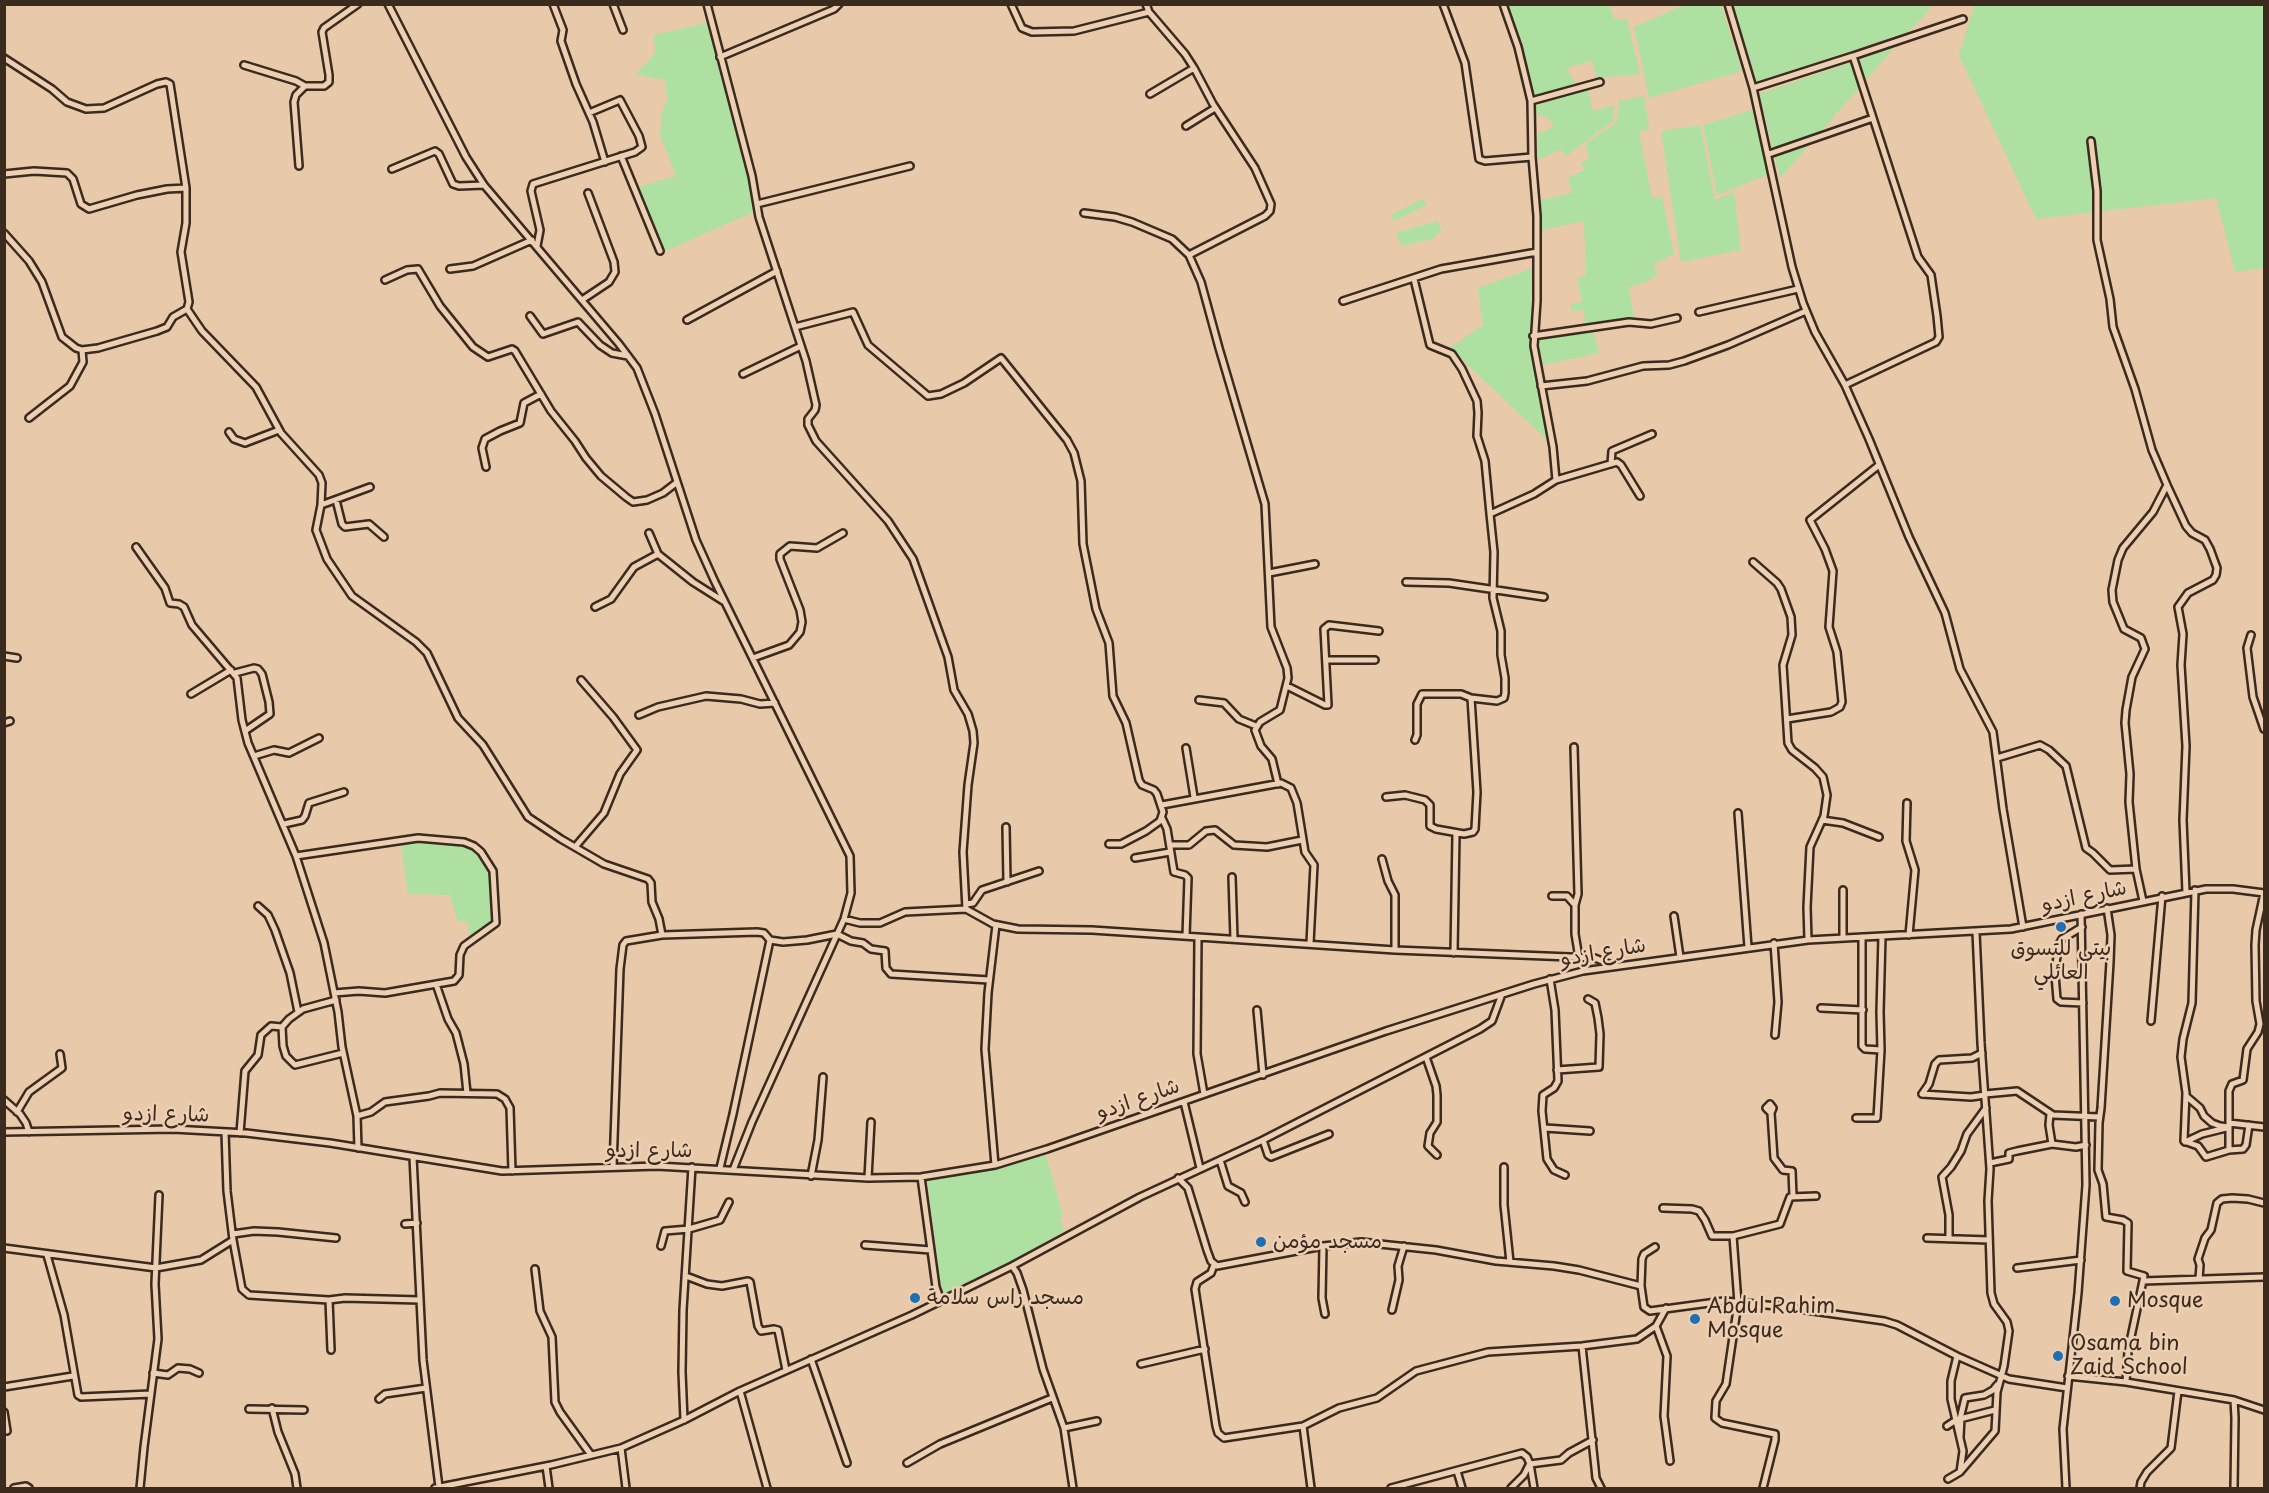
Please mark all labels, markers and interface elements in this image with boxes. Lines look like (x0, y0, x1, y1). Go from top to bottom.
street label: شارع ازدو (2039, 876, 2129, 918)
marker: بيتي للتسوق العائلي (2054, 920, 2068, 934)
street label: شارع ازدو (1558, 933, 1648, 973)
place label: بيتي للتسوق العائلي (2011, 936, 2111, 986)
street label: شارع ازدو (1093, 1074, 1183, 1126)
street label: شارع ازدو (122, 1102, 210, 1128)
street label: شارع ازدو (606, 1138, 692, 1164)
place label: مسجد مؤمن (1273, 1229, 1382, 1255)
marker: مسجد مؤمن (1254, 1235, 1268, 1249)
place label: مسجد راس سلامة (927, 1285, 1084, 1311)
place label: Mosque (2127, 1288, 2204, 1314)
marker: مسجد راس سلامة (908, 1291, 922, 1305)
place label: Abdul Rahim Mosque (1707, 1294, 1835, 1344)
marker: Mosque (2108, 1294, 2122, 1308)
marker: Abdul Rahim Mosque (1688, 1312, 1702, 1326)
place label: Osama bin Zaid School (2070, 1331, 2188, 1381)
marker: Osama bin Zaid School (2051, 1349, 2065, 1363)

